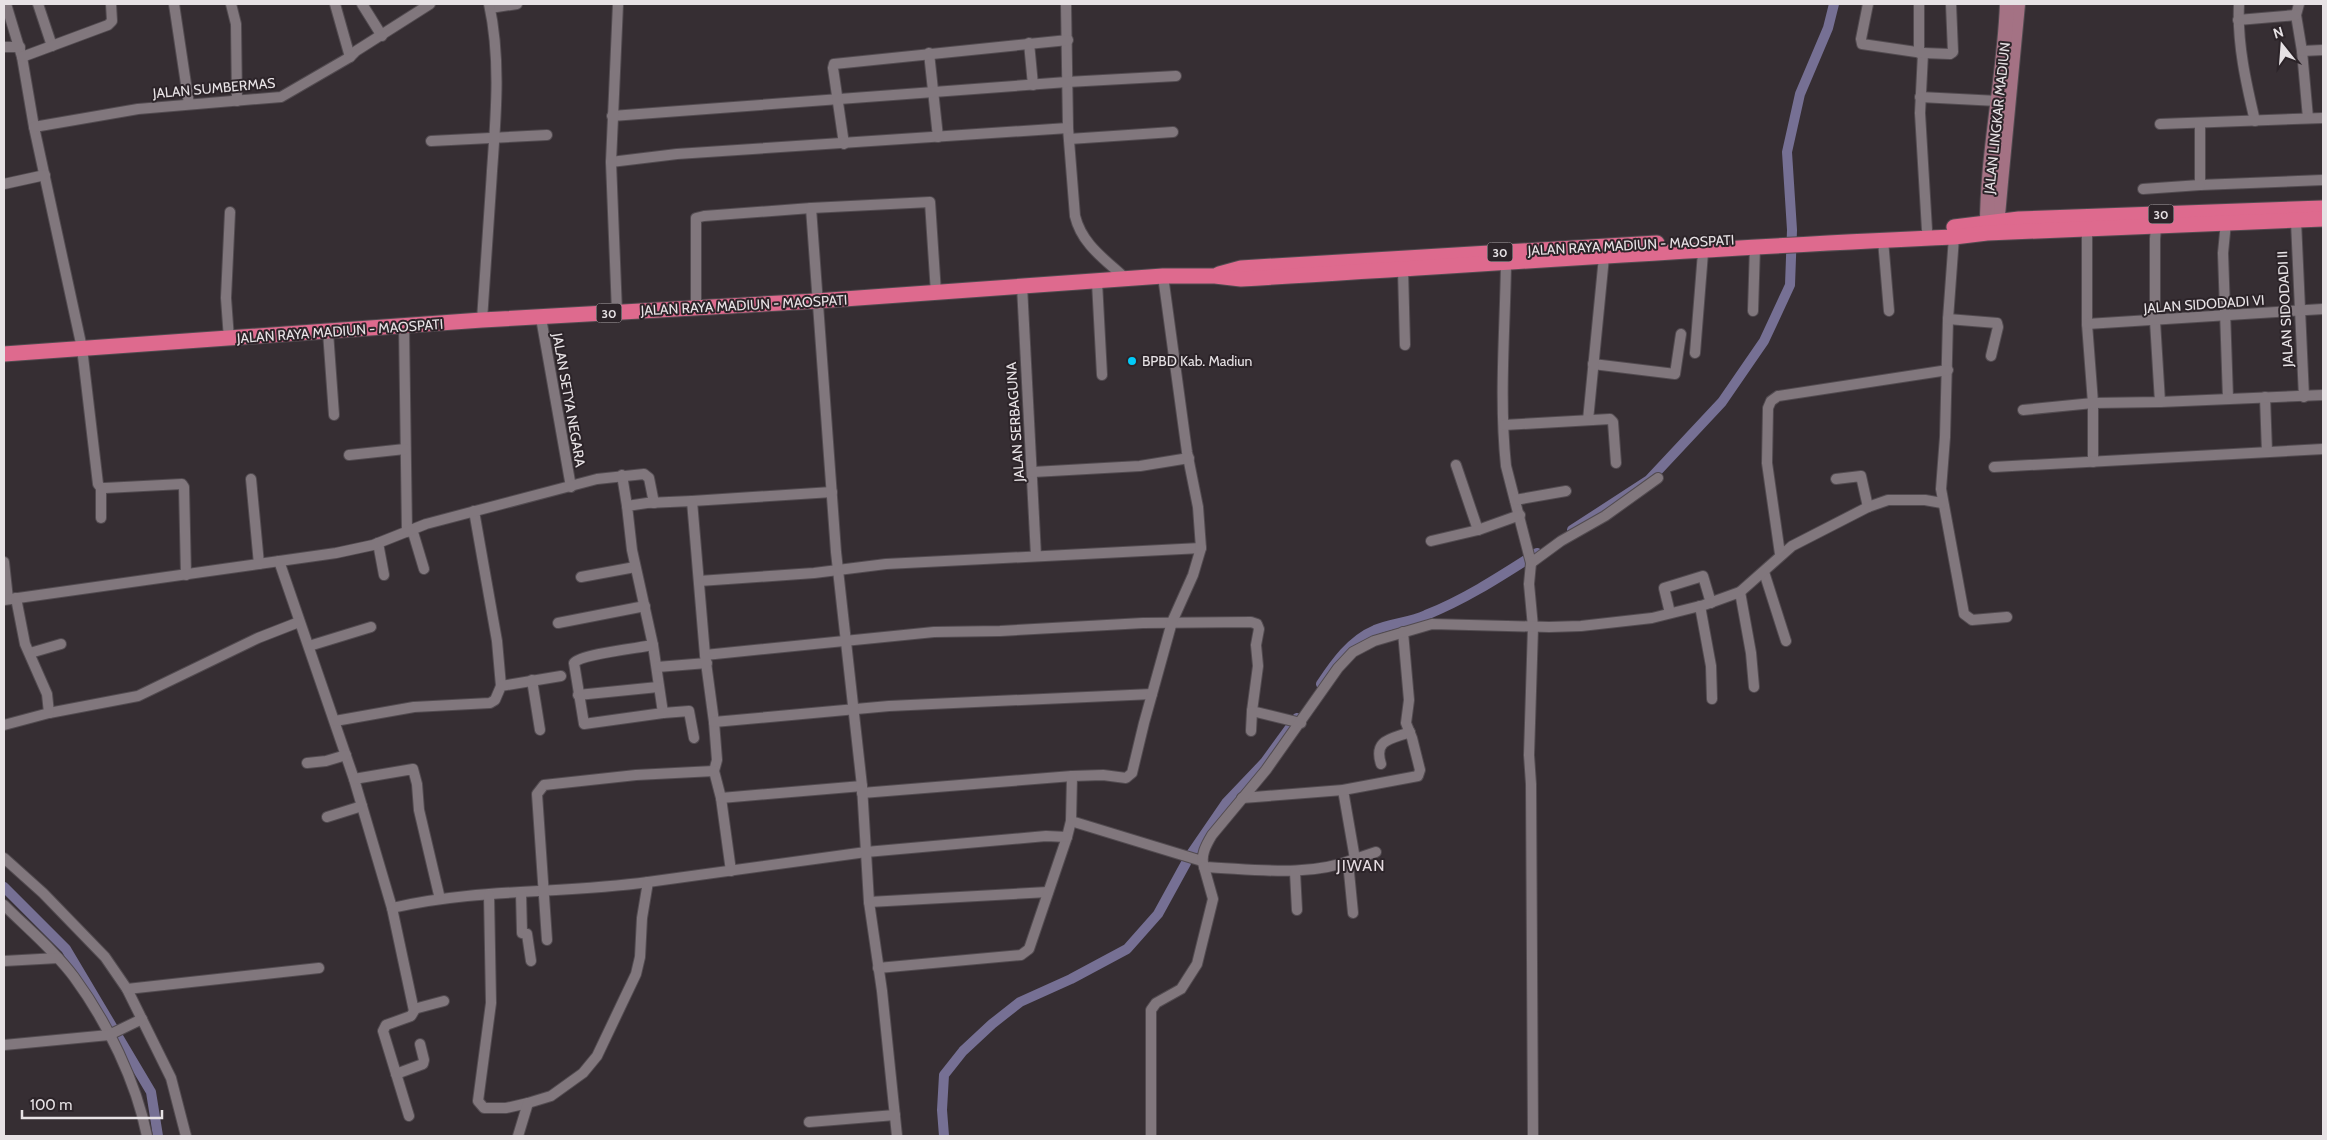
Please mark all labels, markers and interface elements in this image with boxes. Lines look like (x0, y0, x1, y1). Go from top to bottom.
north arrow (2257, 20, 2307, 70)
text: N (2271, 23, 2286, 43)
street label: JALAN LINGKAR MADIUN (1980, 41, 2014, 196)
street label: JALAN SUMBERMAS (151, 74, 276, 102)
road number: 30 (2148, 204, 2174, 223)
street label: JALAN RAYA MADIUN - MAOSPATI (1526, 231, 1735, 259)
road number: 30 (1488, 242, 1512, 262)
street label: JALAN SIDODADI II (2273, 250, 2297, 368)
street label: JALAN RAYA MADIUN - MAOSPATI (639, 291, 848, 319)
street label: JALAN SIDODADI VI (2142, 291, 2265, 317)
road number: 30 (596, 304, 622, 322)
street label: JALAN RAYA MADIUN - MAOSPATI (235, 315, 444, 347)
street label: JALAN SETYA NEGARA (548, 331, 590, 469)
place label: BPBD Kab. Madiun (1142, 352, 1252, 370)
marker: BPBD Kab. Madiun (1126, 355, 1138, 367)
street label: JALAN SERBAGUNA (1002, 361, 1028, 484)
district label: JIWAN (1336, 856, 1385, 875)
scale bar (22, 1088, 162, 1120)
text: 100 m (30, 1096, 72, 1114)

